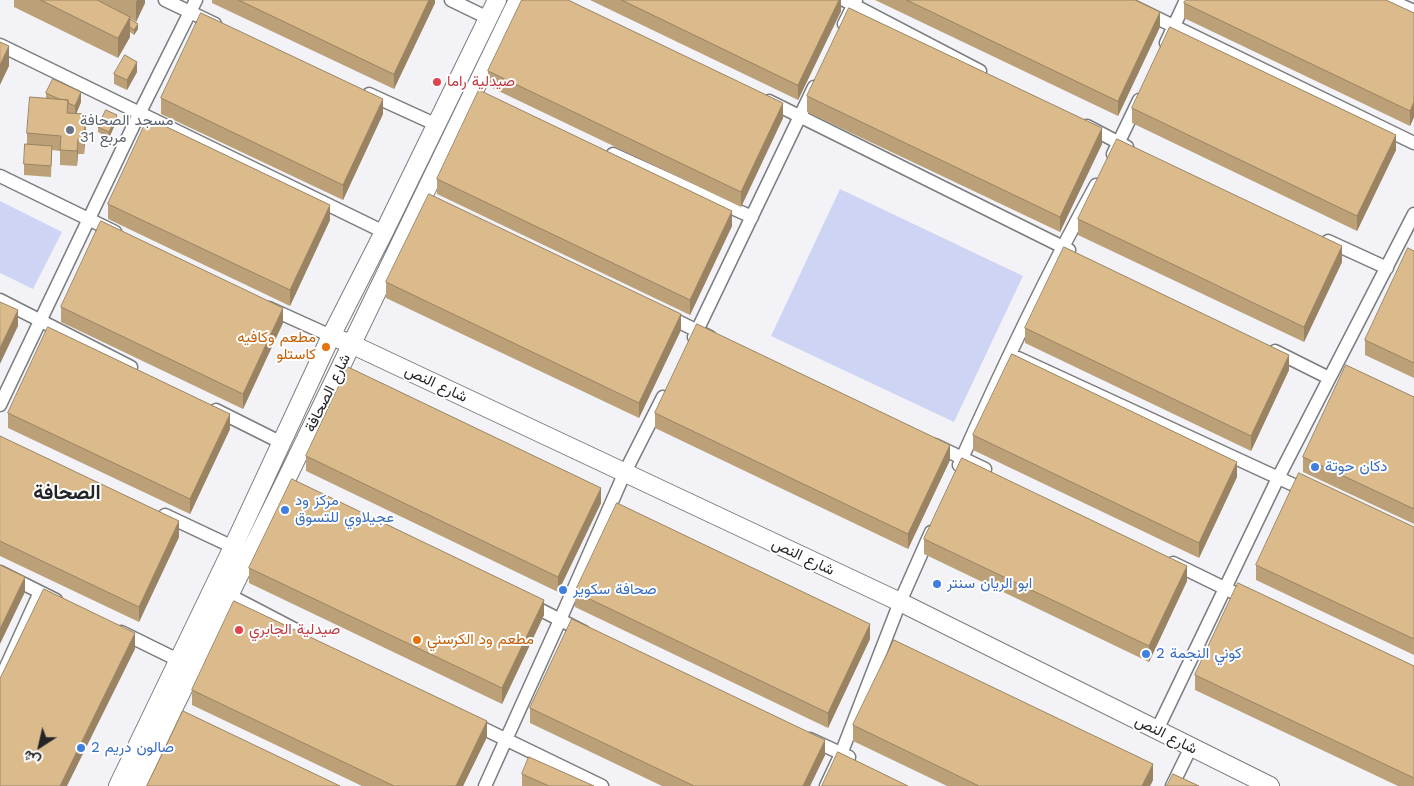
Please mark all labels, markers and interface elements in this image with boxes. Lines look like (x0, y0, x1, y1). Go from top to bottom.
place label: صيدلية راما (447, 73, 515, 91)
marker: صيدلية راما (431, 76, 443, 88)
place label: مسجد الصحافة مربع 31 (80, 112, 173, 147)
marker: مسجد الصحافة مربع 31 (64, 124, 76, 136)
place label: مطعم وكافيه كاستلو (237, 329, 316, 364)
marker: مطعم وكافيه كاستلو (320, 341, 332, 353)
street label: شارع الصحافة (301, 351, 355, 435)
street label: شارع النص (402, 362, 470, 406)
place label: دكان حوتة (1325, 458, 1387, 476)
marker: دكان حوتة (1309, 461, 1321, 473)
district label: الصحافة (33, 481, 101, 505)
place label: مركز ود عجيلاوي للتسوق (295, 492, 394, 527)
marker: مركز ود عجيلاوي للتسوق (279, 504, 291, 516)
street label: شارع النص (769, 535, 837, 579)
place label: ابو الريان سنتر (947, 575, 1032, 593)
marker: ابو الريان سنتر (931, 578, 943, 590)
place label: صحافة سكوير (573, 581, 657, 599)
marker: صحافة سكوير (557, 584, 569, 596)
place label: صيدلية الجابري (249, 621, 340, 639)
marker: صيدلية الجابري (233, 624, 245, 636)
place label: مطعم ود الكرسني (427, 631, 534, 649)
marker: مطعم ود الكرسني (411, 634, 423, 646)
place label: كوني النجمة 2 (1156, 645, 1242, 663)
marker: كوني النجمة 2 (1140, 648, 1152, 660)
street label: شارع النص (1132, 712, 1200, 758)
north arrow (15, 721, 65, 771)
place label: صالون دريم 2 (91, 739, 174, 757)
marker: صالون دريم 2 (75, 742, 87, 754)
text: ش (20, 747, 43, 770)

